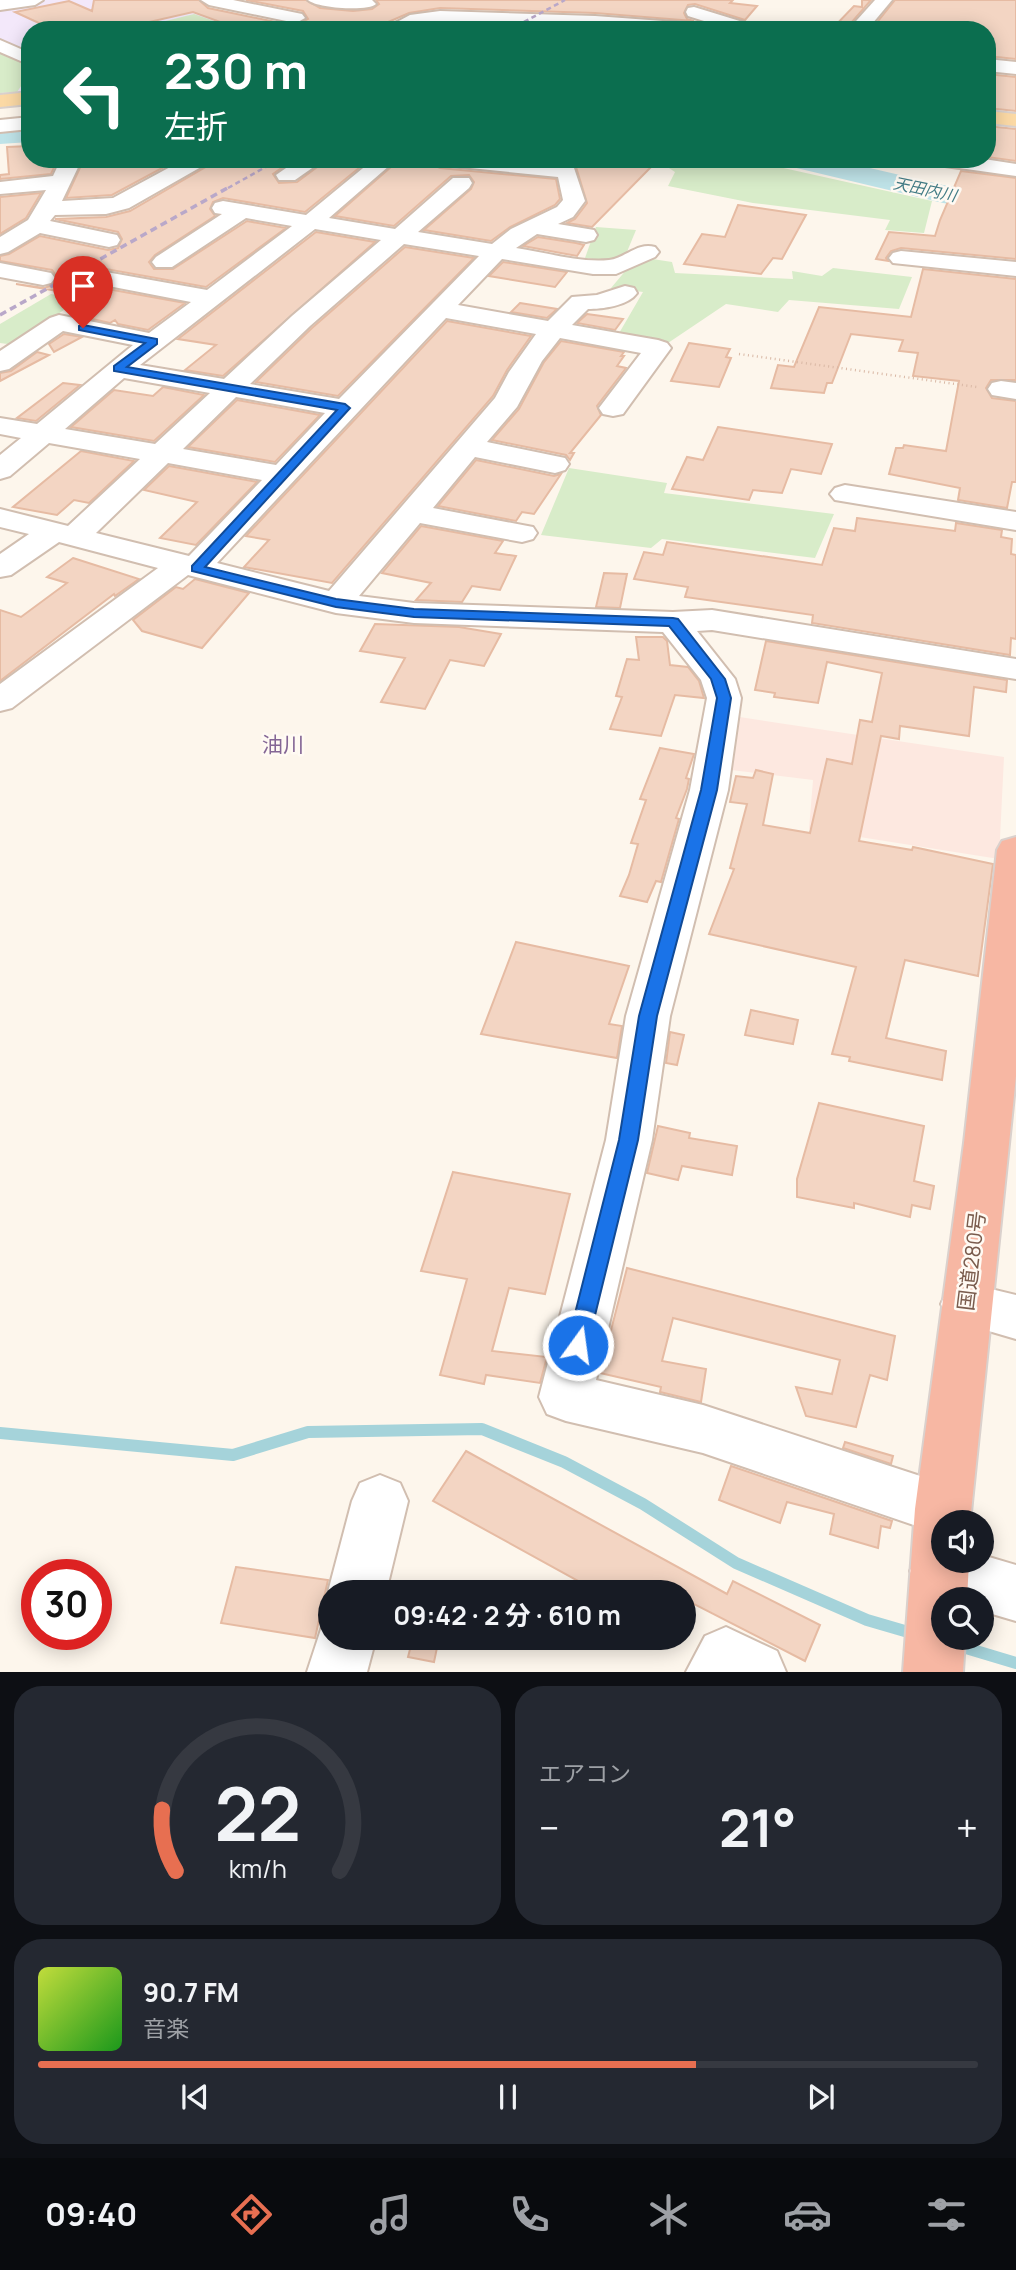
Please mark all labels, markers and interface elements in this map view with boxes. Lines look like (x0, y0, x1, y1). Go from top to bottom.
text: 230 m (164, 37, 308, 104)
icon: left (49, 49, 140, 140)
text: 左折 (164, 104, 228, 148)
water label: 天田内川 (891, 172, 961, 207)
pin (53, 256, 113, 328)
icon: arrive (64, 267, 102, 305)
district label: 油川 (262, 730, 304, 758)
street label: 国道280号 (951, 1210, 991, 1312)
position arrow (541, 1308, 615, 1382)
map controls (931, 1510, 994, 1650)
button: sound (931, 1510, 994, 1573)
speed limit sign: 30 (21, 1559, 112, 1650)
button: search (931, 1587, 994, 1650)
text: 09:42 · 2 分 · 610 m (393, 1597, 621, 1633)
text: エアコン (539, 1757, 631, 1789)
text: 22 (214, 1764, 301, 1864)
text: 21° (719, 1792, 796, 1863)
text: − (539, 1801, 560, 1853)
text: + (956, 1801, 978, 1853)
text: km/h (228, 1851, 287, 1886)
text: 90.7 FM (143, 1974, 239, 2010)
text: 音楽 (143, 2012, 189, 2044)
icon: previous (176, 2078, 214, 2116)
icon: pause (489, 2078, 527, 2116)
icon: next (802, 2078, 840, 2116)
icon: directions (227, 2190, 276, 2239)
icon: music (366, 2190, 415, 2239)
icon: phone (505, 2190, 554, 2239)
icon: climate (644, 2190, 693, 2239)
icon: car (783, 2190, 832, 2239)
icon: filters (922, 2190, 971, 2239)
text: 09:40 (45, 2192, 137, 2236)

